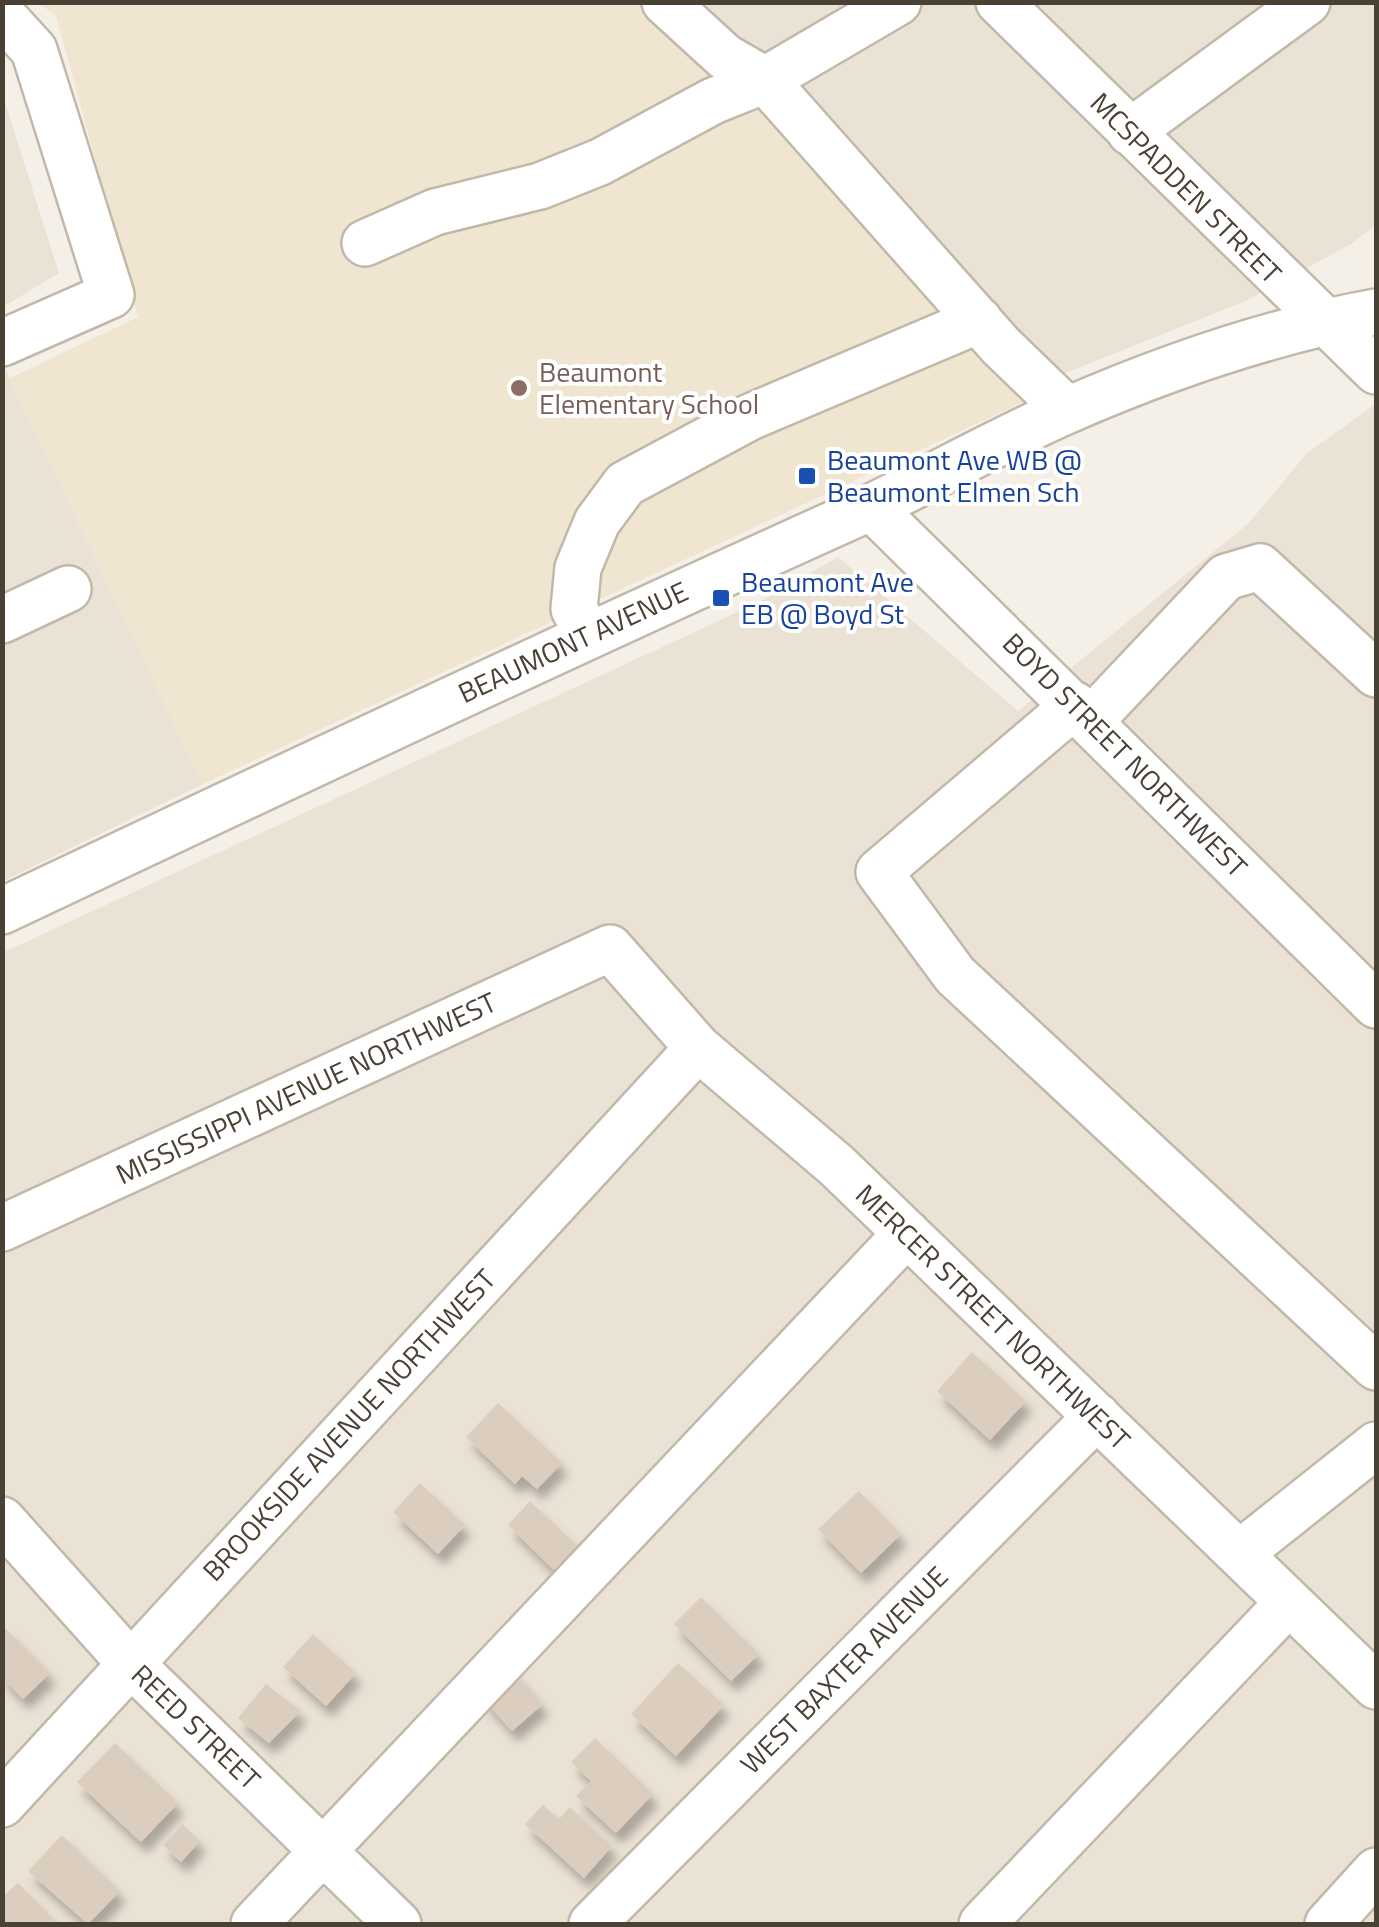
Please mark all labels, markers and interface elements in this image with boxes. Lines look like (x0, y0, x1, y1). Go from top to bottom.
street label: MCSPADDEN STREET (1081, 82, 1292, 294)
place label: Beaumont Elementary School (539, 350, 759, 425)
marker: Beaumont Elementary School (508, 377, 530, 399)
place label: Beaumont Ave WB @ Beaumont Elmen Sch (827, 438, 1082, 513)
marker: Beaumont Ave WB @ Beaumont Elmen Sch (796, 465, 818, 487)
place label: Beaumont Ave EB @ Boyd St (741, 560, 914, 635)
street label: BEAUMONT AVENUE (451, 569, 695, 714)
marker: Beaumont Ave EB @ Boyd St (710, 587, 732, 609)
street label: BOYD STREET NORTHWEST (993, 622, 1258, 887)
street label: MISSISSIPPI AVENUE NORTHWEST (108, 980, 503, 1195)
street label: MERCER STREET NORTHWEST (846, 1174, 1141, 1460)
street label: BROOKSIDE AVENUE NORTHWEST (192, 1259, 506, 1591)
street label: WEST BAXTER AVENUE (730, 1556, 958, 1784)
street label: REED STREET (122, 1654, 271, 1800)

